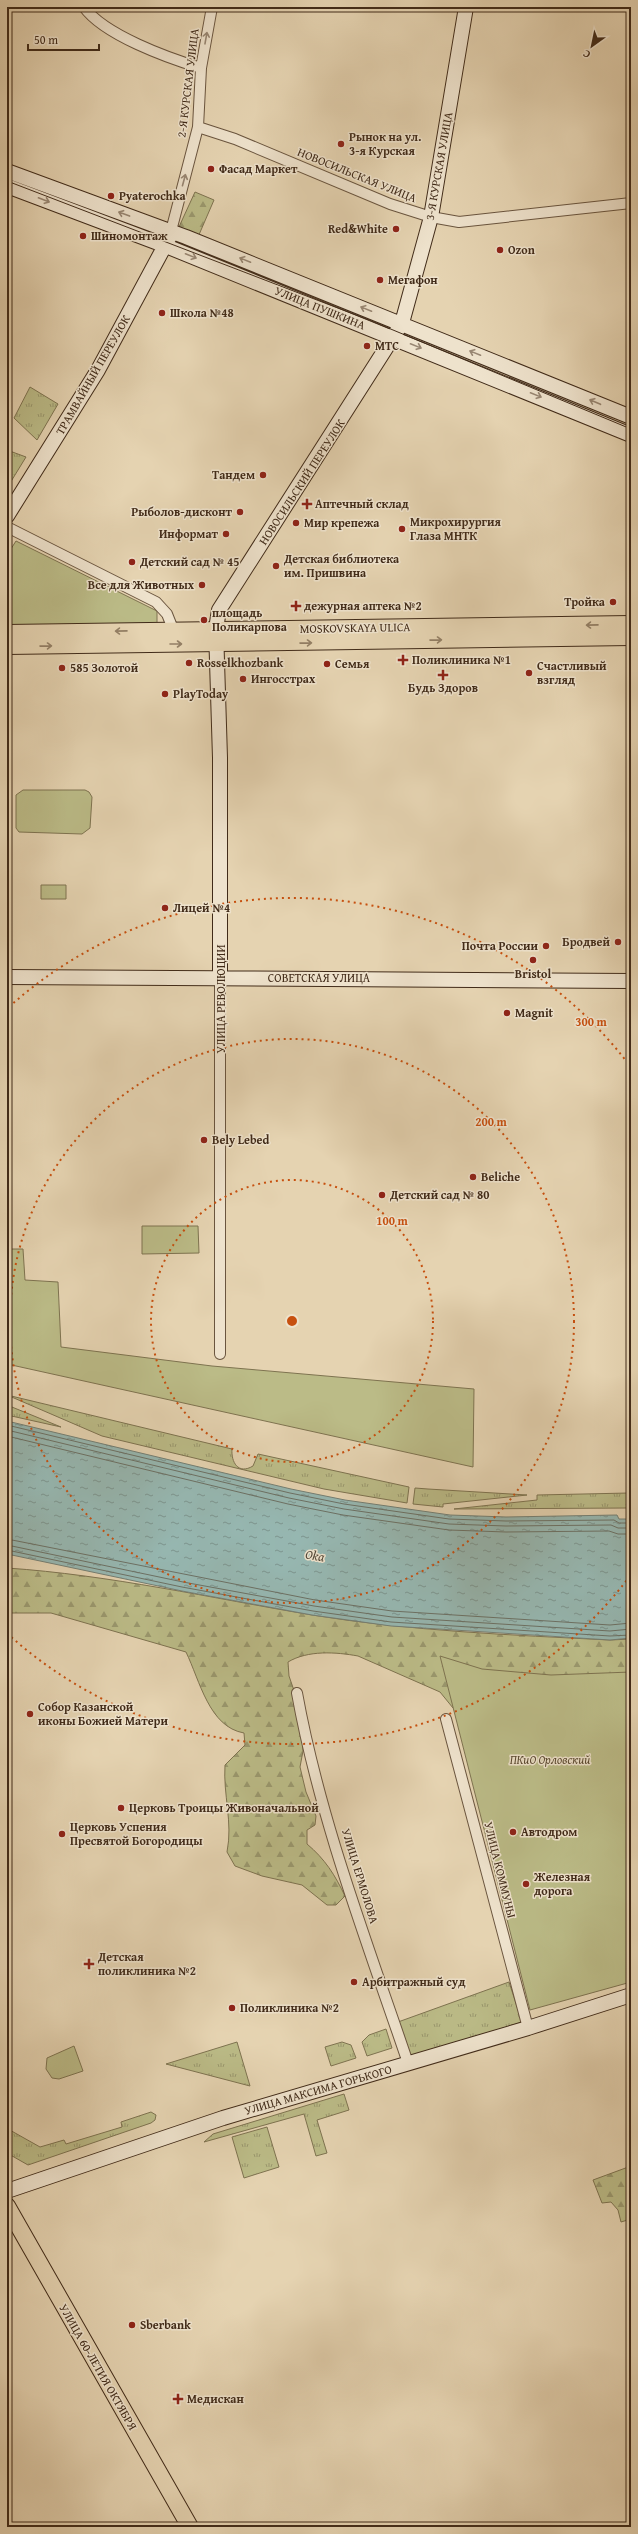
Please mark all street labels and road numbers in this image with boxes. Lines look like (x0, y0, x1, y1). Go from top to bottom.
street label: 2-Я КУРСКАЯ УЛИЦА (172, 27, 203, 138)
street label: 3-Я КУРСКАЯ УЛИЦА (421, 110, 457, 221)
street label: НОВОСИЛЬСКАЯ УЛИЦА (295, 143, 420, 206)
street label: УЛИЦА ПУШКИНА (272, 282, 369, 334)
street label: ТРАМВАЙНЫЙ ПЕРЕУЛОК (51, 311, 134, 438)
street label: НОВОСИЛЬСКИЙ ПЕРЕУЛОК (254, 415, 349, 548)
street label: MOSKOVSKAYA ULICA (299, 618, 411, 637)
street label: УЛИЦА РЕВОЛЮЦИИ (212, 944, 229, 1054)
street label: СОВЕТСКАЯ УЛИЦА (268, 969, 371, 986)
street label: УЛИЦА КОММУНЫ (480, 1820, 521, 1920)
street label: УЛИЦА ЕРМОЛОВА (338, 1826, 383, 1926)
street label: УЛИЦА МАКСИМА ГОРЬКОГО (242, 2060, 394, 2119)
street label: УЛИЦА 60-ЛЕТИЯ ОКТЯБРЯ (55, 2300, 142, 2433)

